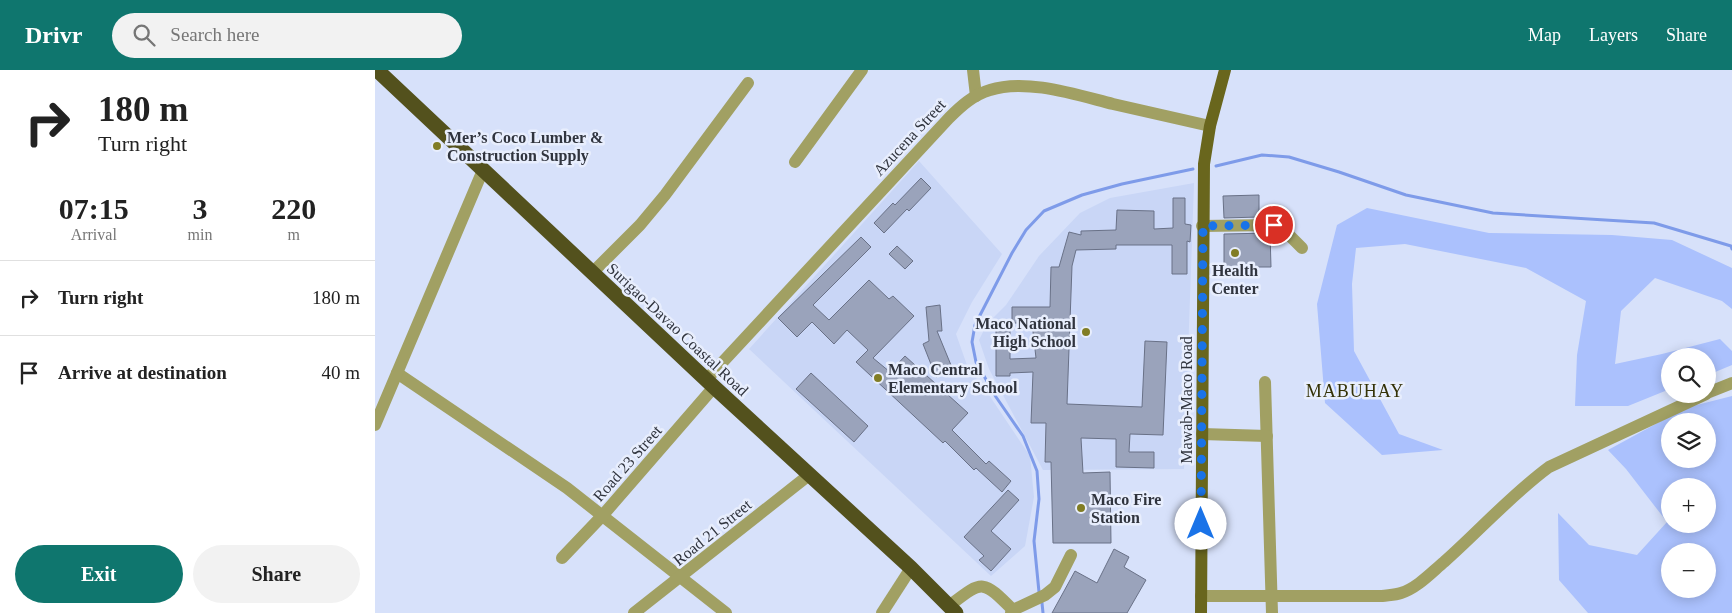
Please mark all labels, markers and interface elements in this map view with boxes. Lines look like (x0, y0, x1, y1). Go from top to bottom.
search box (112, 13, 462, 58)
icon: search (130, 21, 158, 49)
text: Drivr (25, 22, 82, 48)
text: Search here (170, 24, 259, 45)
text: Map (1528, 25, 1561, 45)
text: Layers (1589, 25, 1638, 45)
text: Share (1666, 25, 1707, 45)
icon: right (15, 90, 80, 155)
text: 180 m (98, 90, 188, 129)
street label: Azucena Street (870, 96, 949, 179)
place label: Mer’s Coco Lumber & Construction Supply (447, 129, 603, 165)
text: Turn right (98, 131, 187, 156)
marker: Mer’s Coco Lumber & Construction Supply (431, 140, 443, 152)
text: 07:15 (59, 192, 129, 225)
text: 3 (192, 192, 207, 225)
text: 220 (271, 192, 316, 225)
pin (1253, 204, 1295, 246)
icon: arrive (1260, 211, 1288, 239)
text: Arrival (71, 226, 117, 243)
text: min (188, 226, 212, 243)
text: m (287, 226, 300, 243)
marker: Health Center (1229, 247, 1241, 259)
street label: Surigao-Davao Coastal Road (603, 260, 752, 400)
place label: Health Center (1211, 262, 1259, 297)
icon: right (15, 284, 43, 312)
text: Turn right (58, 287, 143, 308)
text: 180 m (312, 287, 360, 308)
place label: Maco National High School (975, 315, 1077, 351)
marker: Maco National High School (1080, 326, 1092, 338)
street label: Mawab-Maco Road (1178, 336, 1195, 464)
map controls (1661, 348, 1716, 598)
button: search (1661, 348, 1716, 403)
icon: arrive (15, 359, 43, 387)
place label: Maco Central Elementary School (888, 361, 1018, 397)
text: Arrive at destination (58, 362, 227, 383)
text: 40 m (321, 362, 360, 383)
marker: Maco Central Elementary School (872, 372, 884, 384)
district label: MABUHAY (1306, 381, 1404, 401)
button: layers (1661, 413, 1716, 468)
street label: Road 23 Street (590, 421, 665, 505)
button: + (1661, 478, 1716, 533)
place label: Maco Fire Station (1091, 491, 1161, 526)
street label: Road 21 Street (670, 496, 755, 569)
position arrow (1174, 497, 1226, 549)
marker: Maco Fire Station (1075, 502, 1087, 514)
button: − (1661, 543, 1716, 598)
button: Exit (15, 545, 183, 603)
button: Share (193, 545, 360, 603)

